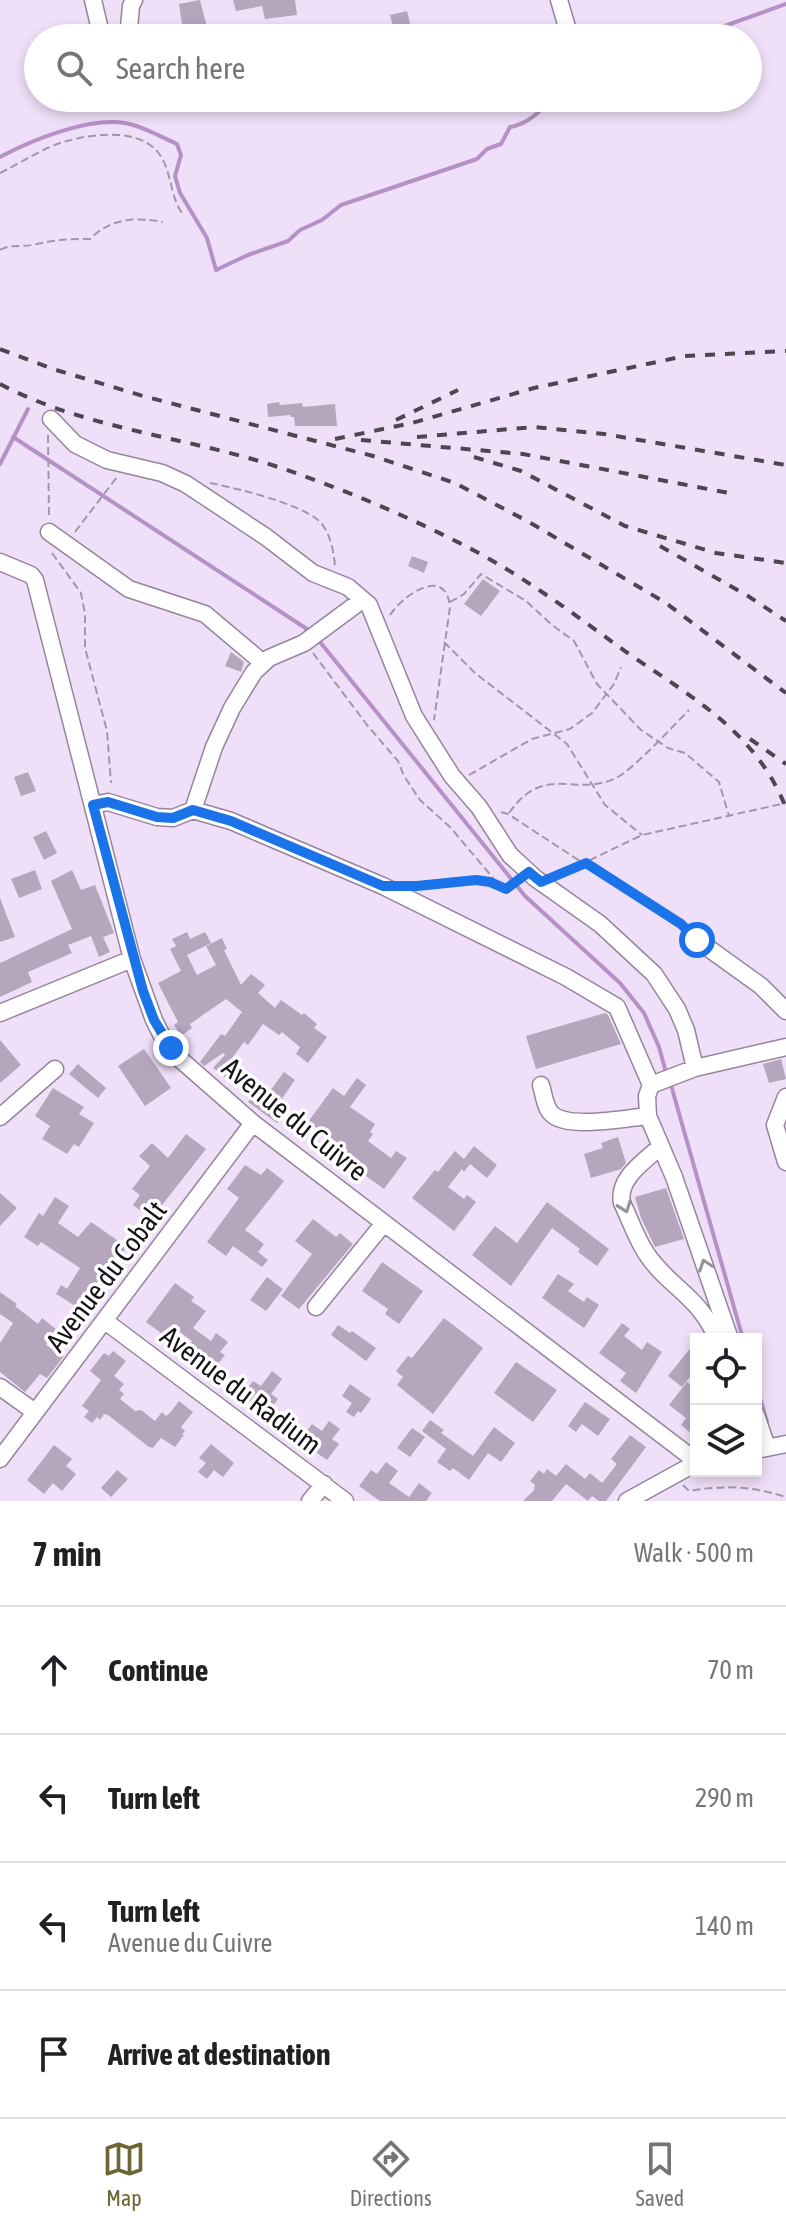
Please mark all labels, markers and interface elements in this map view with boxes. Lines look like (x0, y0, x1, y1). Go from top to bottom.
search box (24, 24, 762, 112)
icon: search (52, 46, 96, 90)
text: Search here (116, 51, 245, 85)
route start (679, 922, 715, 958)
route end (153, 1030, 189, 1066)
street label: Avenue du Cuivre (216, 1051, 374, 1187)
street label: Avenue du Cobalt (39, 1195, 173, 1357)
one-way arrow (615, 1199, 632, 1213)
one-way arrow (698, 1259, 714, 1273)
street label: Avenue du Radium (155, 1319, 327, 1461)
map controls (690, 1333, 762, 1477)
button: locate (690, 1333, 762, 1405)
button: layers (690, 1405, 762, 1477)
text: 7 min (32, 1534, 101, 1573)
text: Walk · 500 m (634, 1538, 754, 1568)
icon: ahead (32, 1648, 76, 1692)
text: Continue (108, 1653, 208, 1687)
text: 70 m (707, 1655, 754, 1685)
icon: left (32, 1776, 76, 1820)
text: Turn left (108, 1781, 200, 1815)
text: 290 m (695, 1783, 754, 1813)
text: Turn left (108, 1894, 200, 1928)
icon: left (32, 1904, 76, 1948)
text: 140 m (695, 1911, 754, 1941)
text: Avenue du Cuivre (108, 1928, 272, 1958)
icon: arrive (32, 2032, 76, 2076)
text: Arrive at destination (108, 2037, 330, 2071)
tab: Map (102, 2137, 146, 2211)
tab: Directions (350, 2137, 432, 2211)
tab: Saved (635, 2137, 684, 2211)

